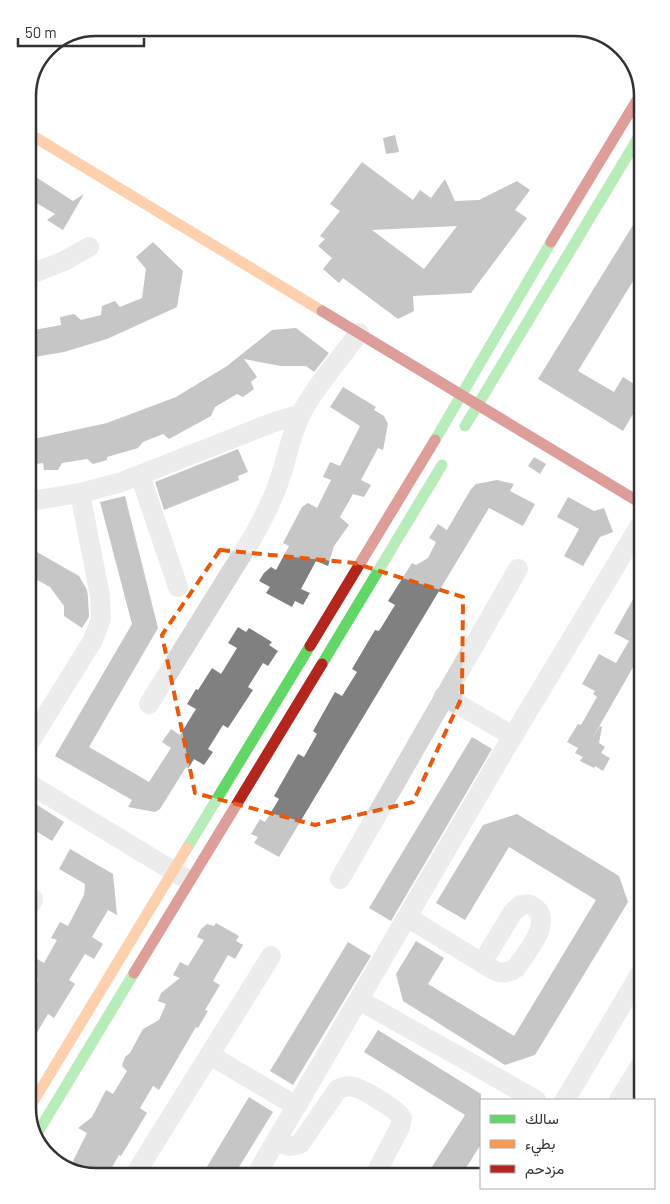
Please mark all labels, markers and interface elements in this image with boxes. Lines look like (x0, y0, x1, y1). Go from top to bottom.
scale bar (18, 15, 144, 47)
text: 50 m (25, 23, 57, 41)
legend (480, 1099, 655, 1189)
text: سالك (525, 1109, 559, 1127)
text: بطيء (525, 1134, 555, 1157)
text: مزدحم (525, 1159, 564, 1179)

